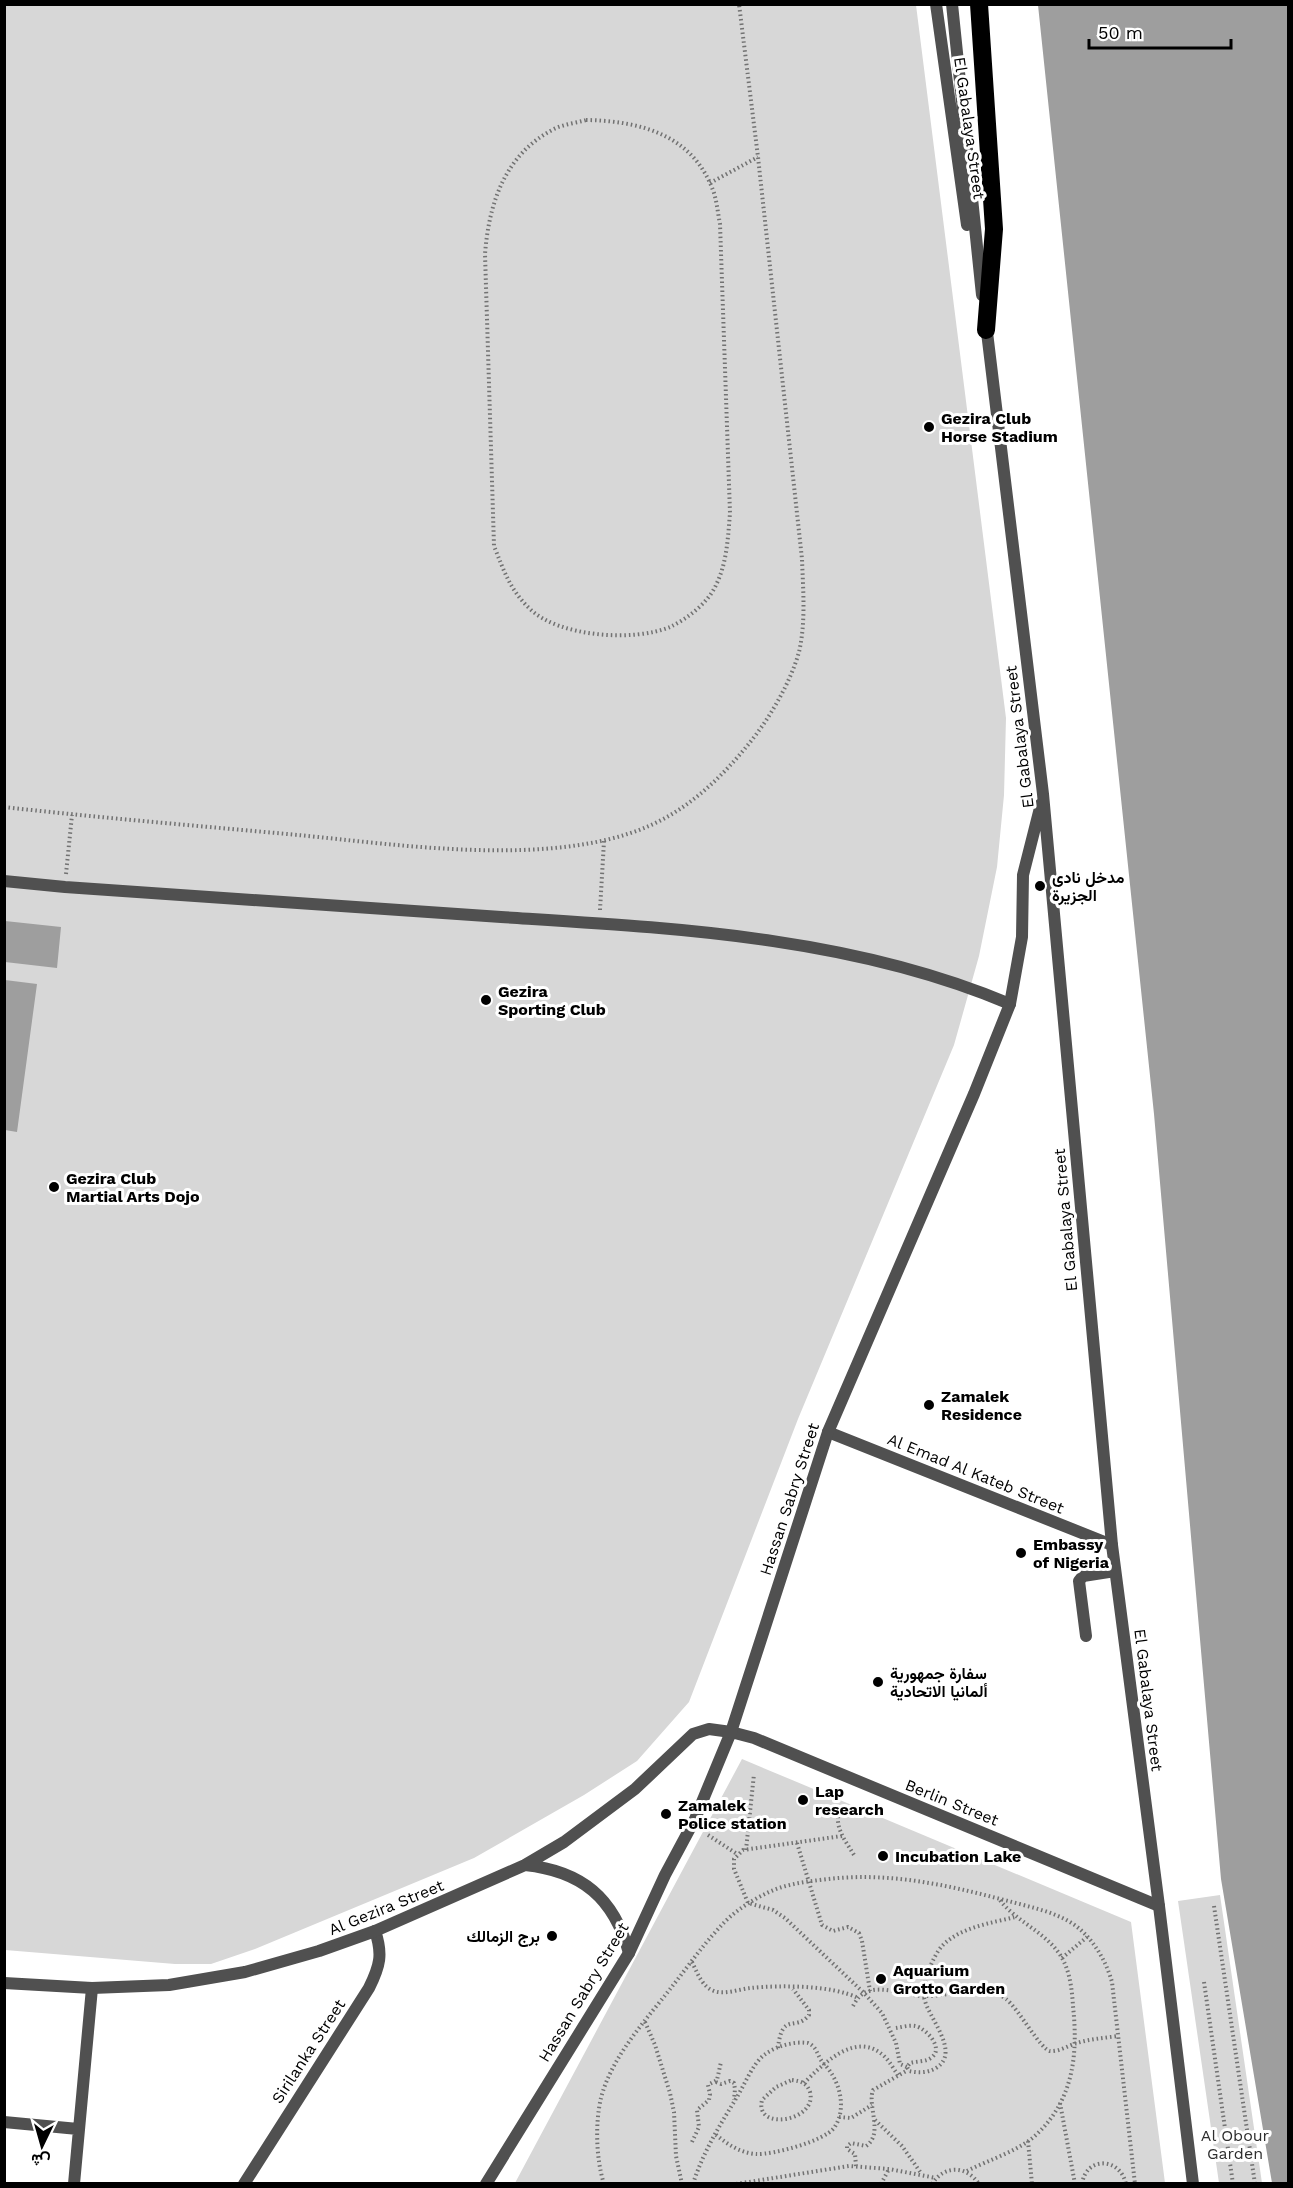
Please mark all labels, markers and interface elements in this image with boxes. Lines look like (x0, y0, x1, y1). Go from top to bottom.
scale bar (1089, 12, 1232, 50)
text: 50 m (1098, 22, 1143, 43)
street label: El Gabalaya Street (950, 56, 989, 201)
place label: Gezira Club Horse Stadium (941, 409, 1058, 446)
marker: Gezira Club Horse Stadium (922, 420, 936, 434)
street label: El Gabalaya Street (1001, 664, 1038, 809)
place label: مدخل نادى الجزيرة (1052, 868, 1125, 906)
marker: مدخل نادى الجزيرة (1033, 879, 1047, 893)
place label: Gezira Sporting Club (498, 982, 606, 1019)
marker: Gezira Sporting Club (479, 993, 493, 1007)
street label: El Gabalaya Street (1050, 1147, 1081, 1292)
place label: Gezira Club Martial Arts Dojo (66, 1169, 200, 1206)
marker: Gezira Club Martial Arts Dojo (47, 1180, 61, 1194)
place label: Zamalek Residence (941, 1387, 1022, 1424)
marker: Zamalek Residence (922, 1398, 936, 1412)
street label: Hassan Sabry Street (756, 1420, 823, 1578)
street label: Al Emad Al Kateb Street (885, 1429, 1067, 1518)
place label: Embassy of Nigeria (1033, 1535, 1110, 1572)
marker: Embassy of Nigeria (1014, 1546, 1028, 1560)
street label: El Gabalaya Street (1130, 1628, 1167, 1773)
place label: سفارة جمهورية ألمانيا الاتحادية (890, 1664, 988, 1701)
marker: سفارة جمهورية ألمانيا الاتحادية (871, 1675, 885, 1689)
street label: Berlin Street (902, 1775, 1001, 1830)
place label: Lap research (815, 1782, 884, 1819)
marker: Lap research (796, 1793, 810, 1807)
place label: Zamalek Police station (678, 1796, 787, 1833)
marker: Zamalek Police station (659, 1807, 673, 1821)
place label: Incubation Lake (895, 1847, 1021, 1866)
marker: Incubation Lake (876, 1849, 890, 1863)
street label: Al Gezira Street (326, 1876, 447, 1939)
street label: Hassan Sabry Street (534, 1919, 633, 2065)
place label: برج الزمالك (467, 1927, 540, 1947)
marker: برج الزمالك (545, 1929, 559, 1943)
place label: Aquarium Grotto Garden (893, 1961, 1005, 1998)
marker: Aquarium Grotto Garden (874, 1972, 888, 1986)
street label: Sirilanka Street (268, 1995, 349, 2107)
north arrow (12, 2116, 72, 2176)
park label: Al Obour Garden (1201, 2126, 1270, 2163)
text: ش (30, 2150, 51, 2171)

